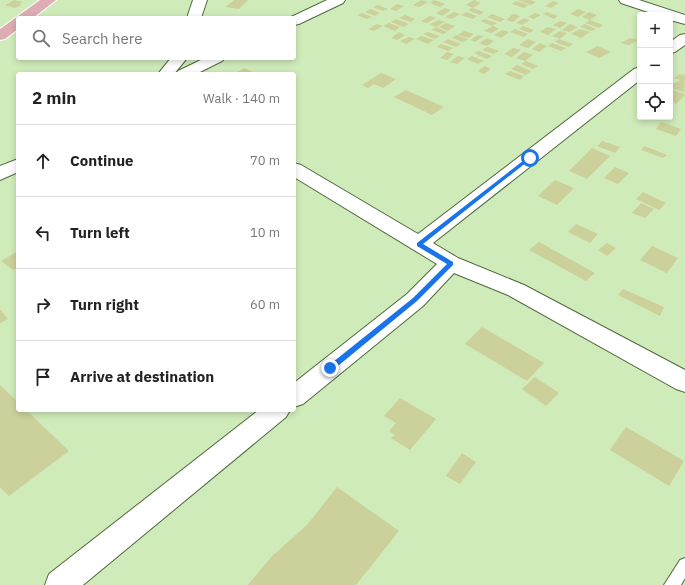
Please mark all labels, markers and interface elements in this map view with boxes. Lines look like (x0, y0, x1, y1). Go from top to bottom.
map controls (637, 12, 673, 120)
button: + (637, 12, 673, 48)
search box (16, 16, 296, 60)
icon: search (30, 27, 52, 49)
text: Search here (62, 29, 142, 48)
button: − (637, 48, 673, 84)
button: locate (637, 84, 673, 120)
text: 2 min (32, 87, 76, 109)
text: Walk · 140 m (203, 90, 280, 107)
route start (521, 149, 539, 167)
icon: ahead (32, 150, 54, 172)
text: Continue (70, 151, 134, 170)
text: 70 m (250, 152, 280, 169)
icon: left (32, 222, 54, 244)
text: Turn left (70, 223, 130, 242)
text: 10 m (250, 224, 280, 241)
icon: right (32, 294, 54, 316)
text: Turn right (70, 295, 139, 314)
text: 60 m (250, 296, 280, 313)
route end (321, 359, 339, 377)
icon: arrive (32, 366, 54, 388)
text: Arrive at destination (70, 367, 214, 386)

